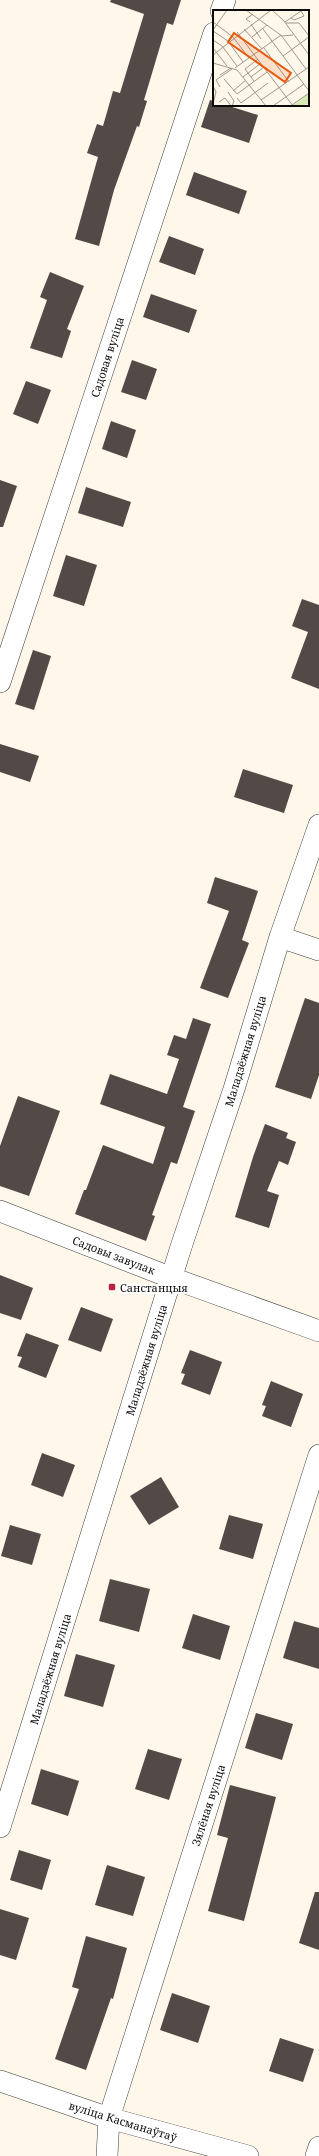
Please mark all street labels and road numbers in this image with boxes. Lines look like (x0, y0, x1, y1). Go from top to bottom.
street label: Садовая вуліца (87, 315, 127, 399)
street label: Маладзёжная вуліца (221, 993, 269, 1109)
street label: Садовы завулак (70, 1232, 158, 1278)
street label: Маладзёжная вуліца (122, 1302, 170, 1418)
street label: Маладзёжная вуліца (26, 1611, 74, 1727)
street label: Зялёная вуліца (188, 1762, 228, 1848)
street label: вуліца Касманаўтаў (67, 2097, 180, 2145)

